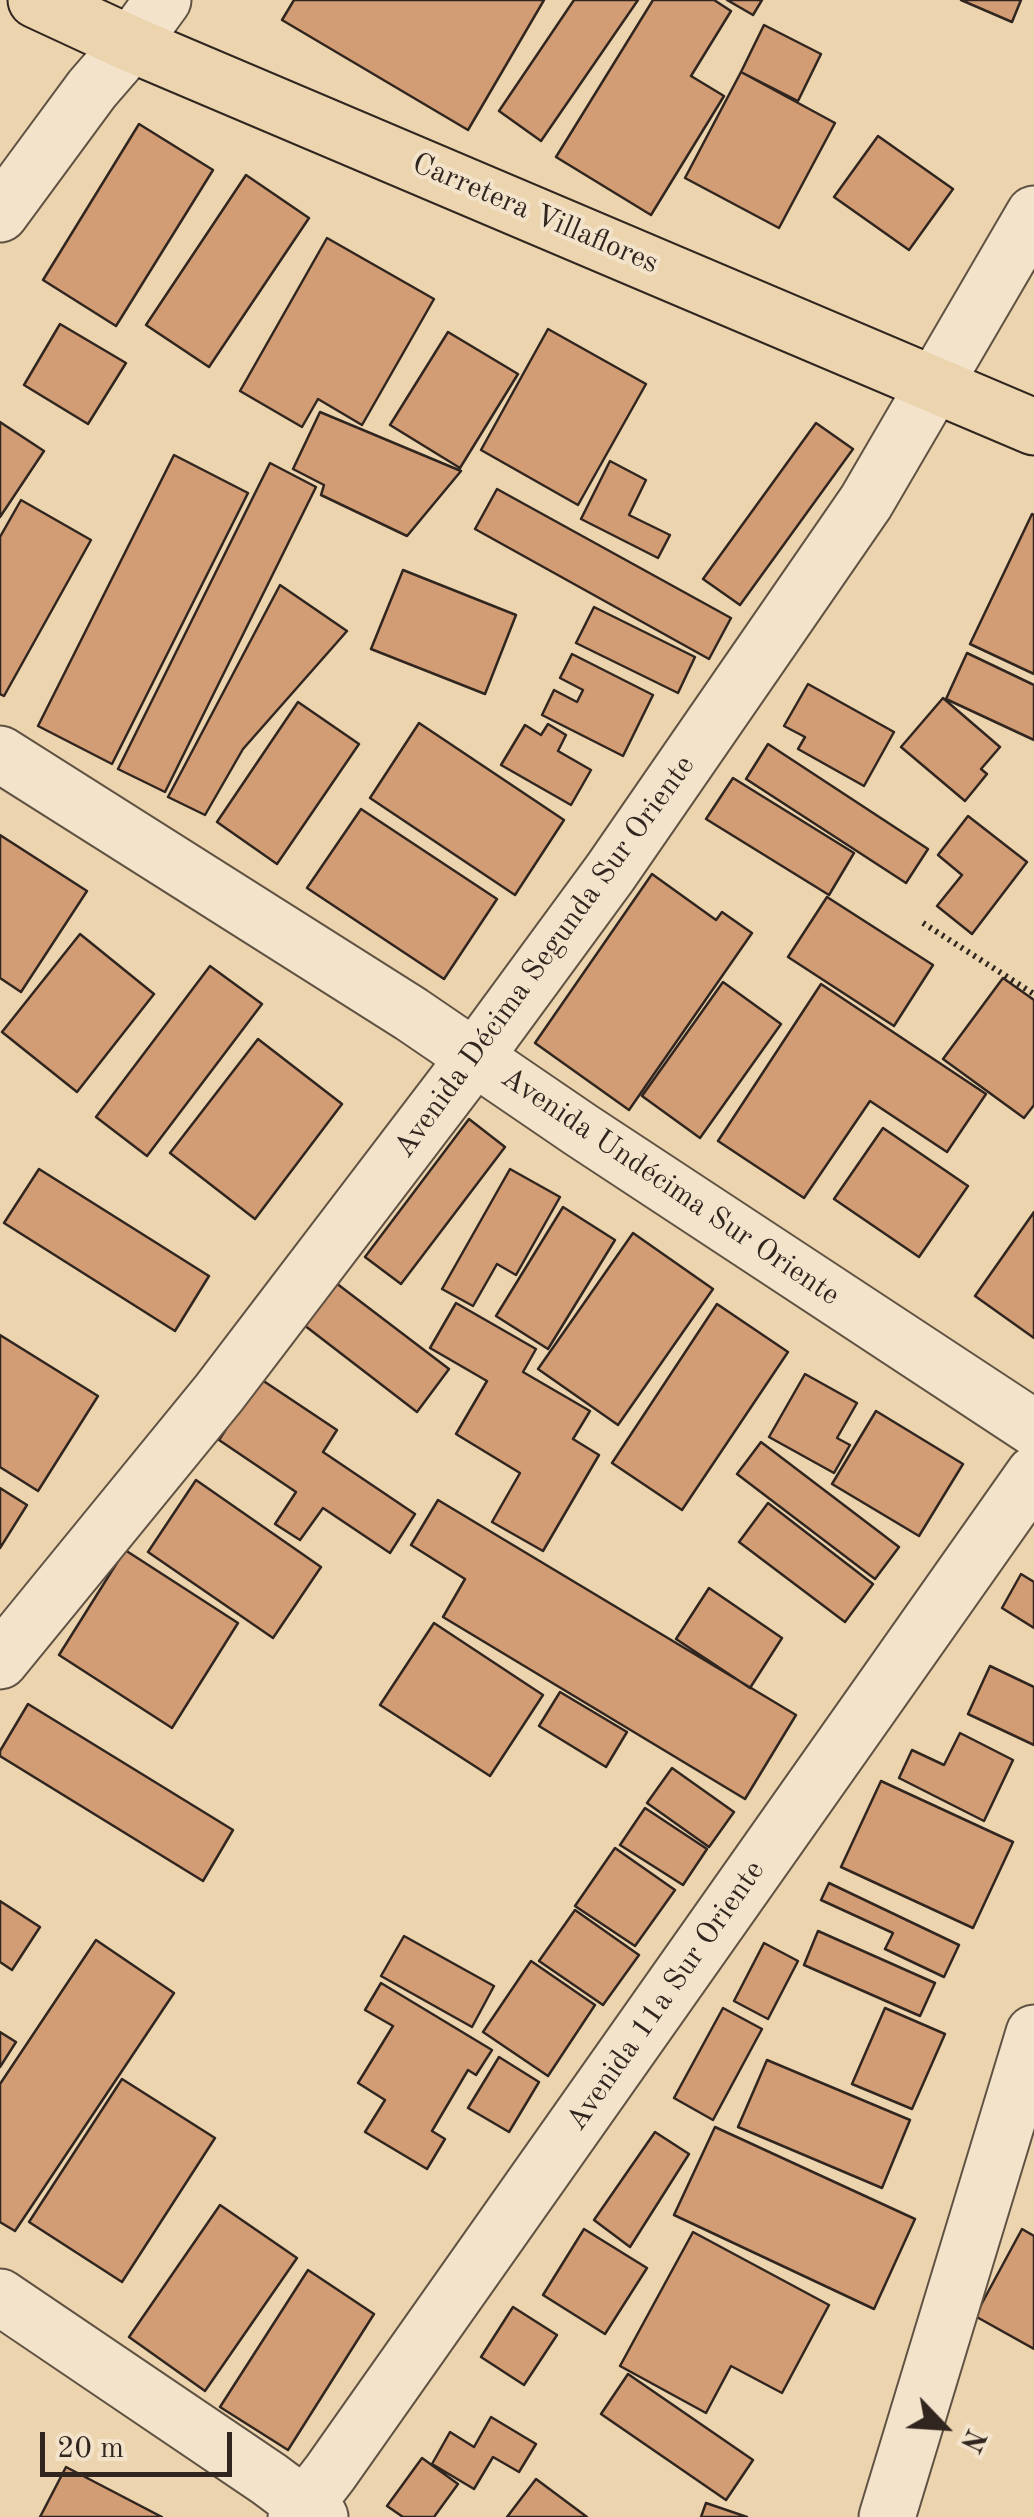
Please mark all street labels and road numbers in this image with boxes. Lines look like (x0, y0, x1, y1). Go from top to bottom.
street label: Carretera Villaflores (406, 146, 664, 282)
street label: Avenida Décima Segunda Sur Oriente (387, 749, 703, 1165)
street label: Avenida Undécima Sur Oriente (494, 1060, 846, 1314)
street label: Avenida 11a Sur Oriente (559, 1854, 773, 2138)

